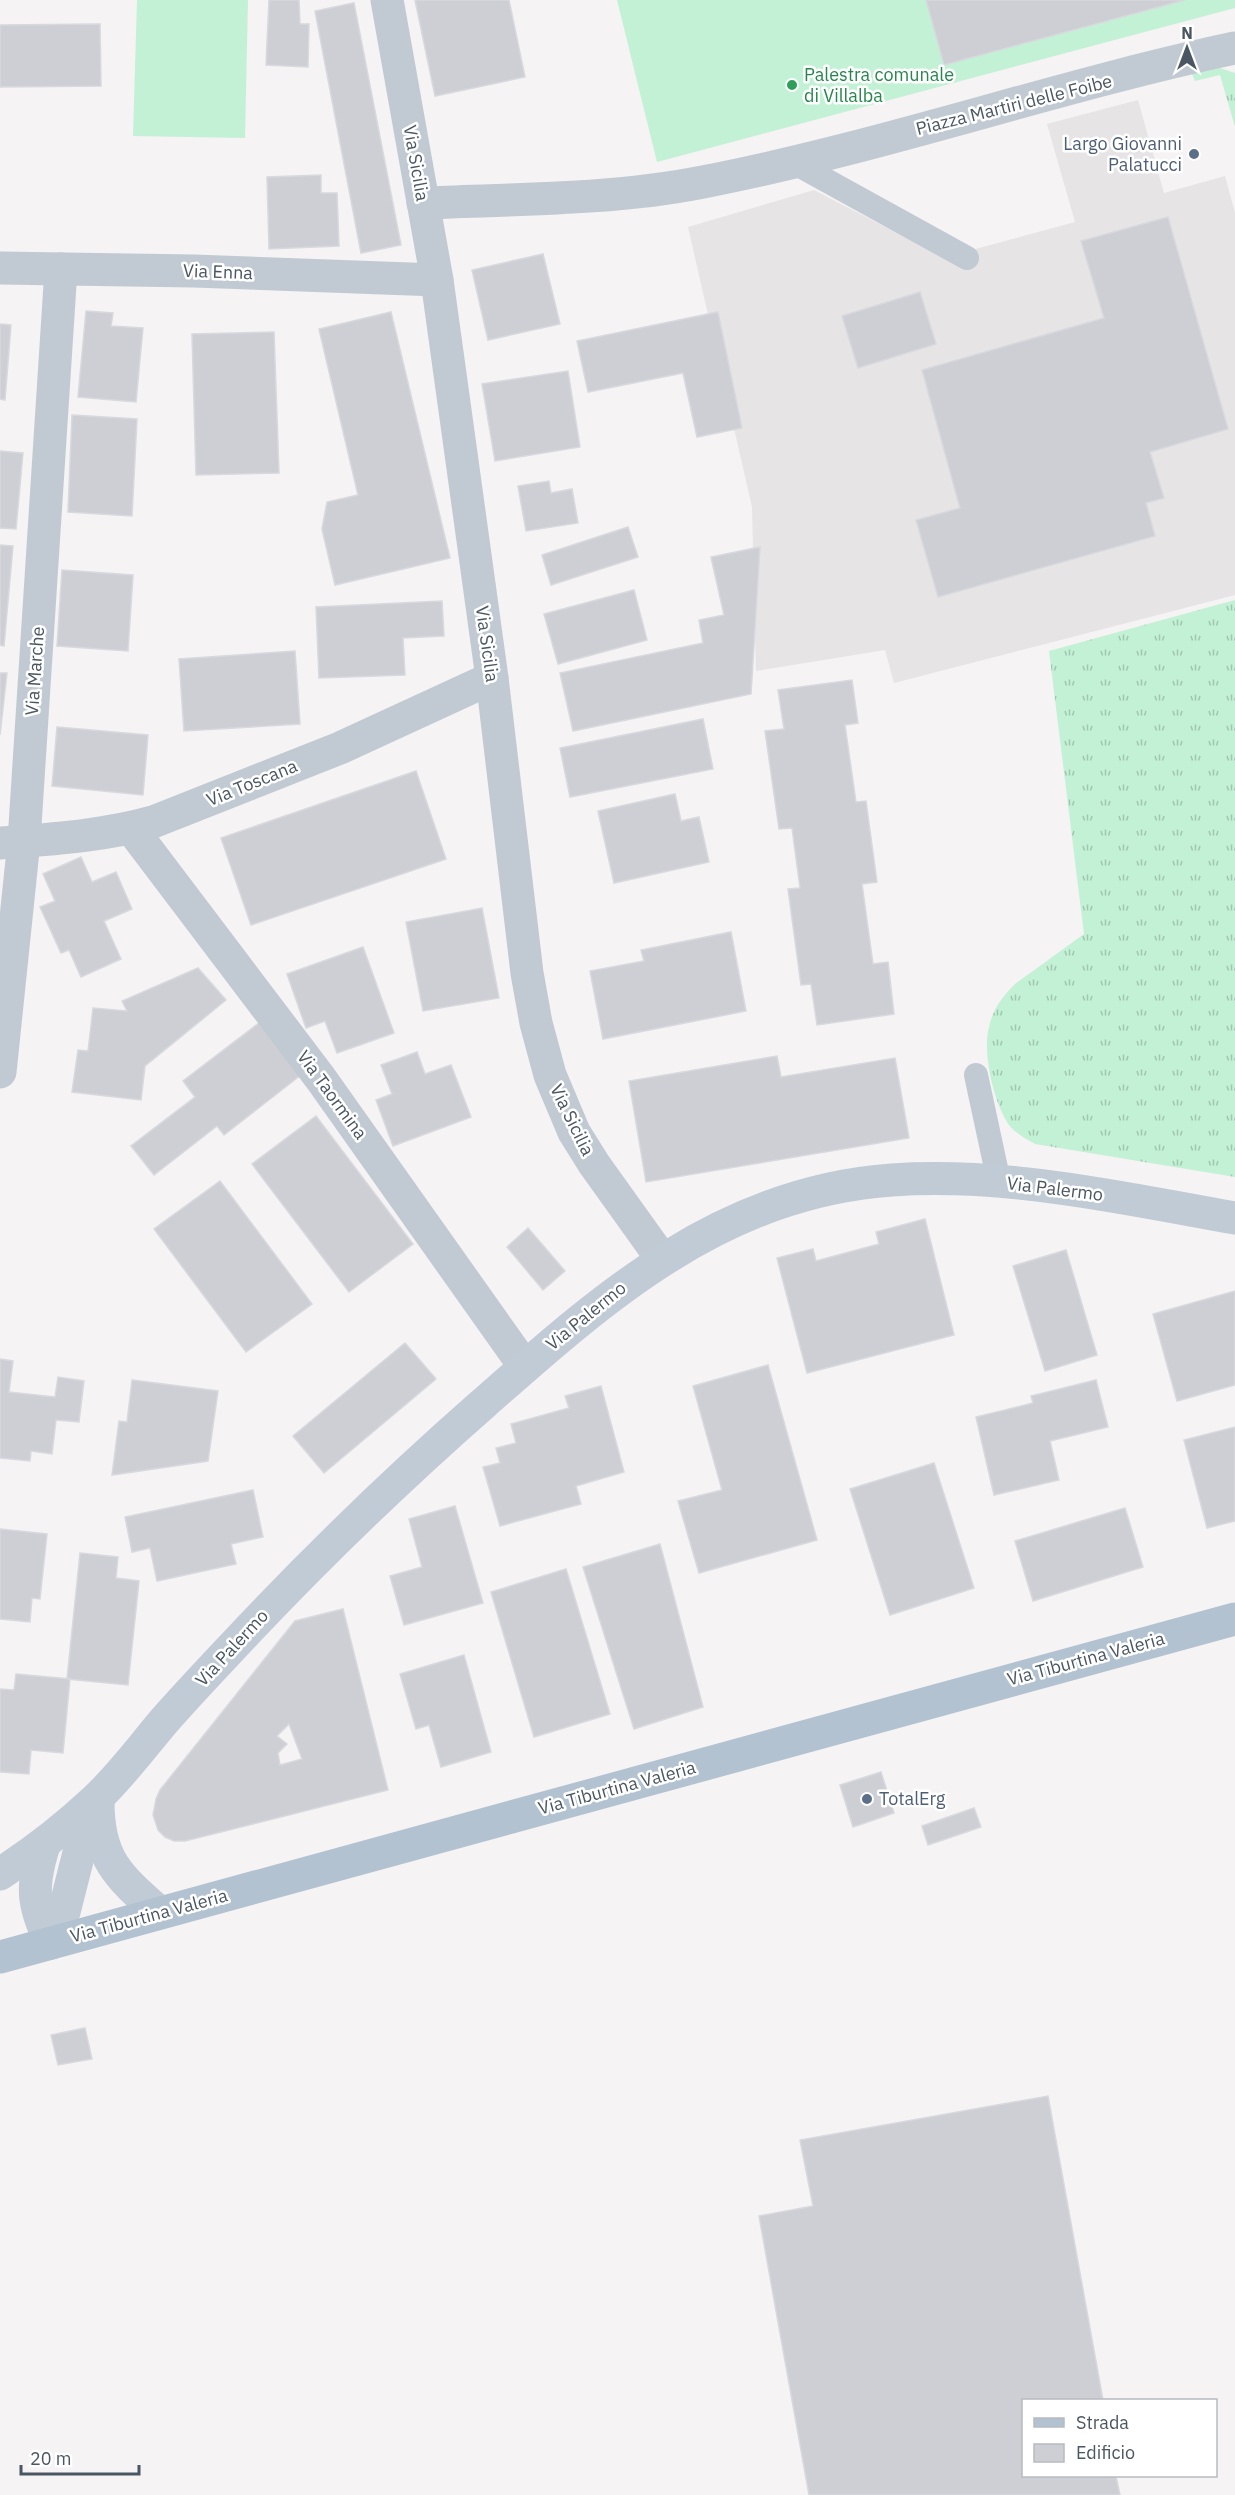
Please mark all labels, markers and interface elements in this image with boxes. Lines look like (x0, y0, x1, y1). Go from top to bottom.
north arrow (1157, 18, 1217, 78)
text: N (1181, 23, 1193, 43)
place label: Palestra comunale di Villalba (804, 63, 954, 107)
street label: Piazza Martiri delle Foibe (913, 69, 1114, 140)
marker: Palestra comunale di Villalba (785, 78, 799, 92)
street label: Via Sicilia (398, 123, 435, 203)
place label: Largo Giovanni Palatucci (1063, 132, 1182, 176)
marker: Largo Giovanni Palatucci (1187, 147, 1201, 161)
street label: Via Enna (183, 259, 254, 284)
street label: Via Sicilia (471, 604, 504, 684)
street label: Via Marche (20, 626, 49, 716)
street label: Via Toscana (203, 754, 301, 811)
street label: Via Taormina (292, 1046, 373, 1144)
street label: Via Sicilia (545, 1080, 600, 1160)
street label: Via Palermo (1006, 1171, 1105, 1206)
street label: Via Palermo (541, 1276, 631, 1355)
street label: Via Palermo (190, 1604, 273, 1691)
street label: Via Tiburtina Valeria (1005, 1626, 1167, 1691)
street label: Via Tiburtina Valeria (536, 1755, 698, 1820)
place label: TotalErg (879, 1787, 946, 1810)
marker: TotalErg (860, 1792, 874, 1806)
street label: Via Tiburtina Valeria (68, 1883, 230, 1948)
legend (1022, 2399, 1217, 2477)
text: Strada (1076, 2411, 1129, 2434)
scale bar (21, 2438, 140, 2476)
text: Edificio (1076, 2441, 1135, 2464)
text: 20 m (30, 2447, 72, 2470)

